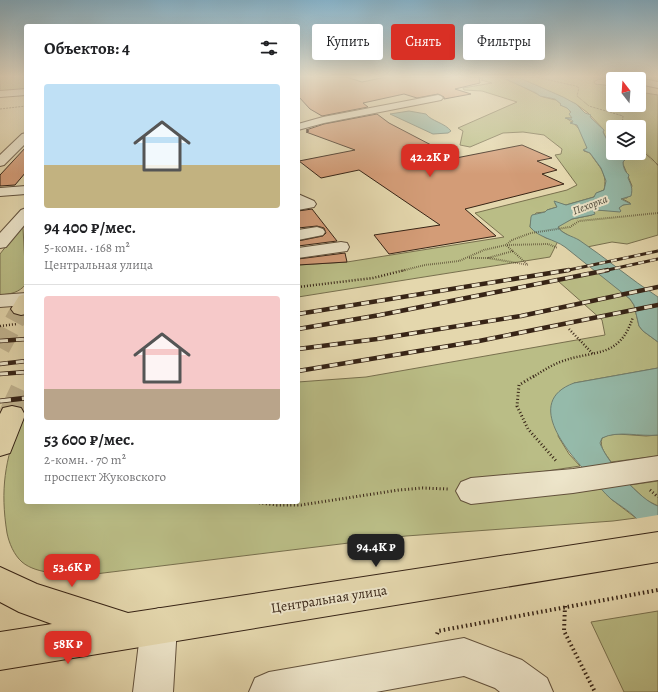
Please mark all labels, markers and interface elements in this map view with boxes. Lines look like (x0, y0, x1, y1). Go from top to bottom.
chip: Купить (312, 24, 383, 60)
chip: Снять (391, 24, 455, 60)
chip: Фильтры (463, 24, 545, 60)
text: Объектов: 4 (44, 37, 130, 60)
icon: filters (258, 37, 280, 59)
north arrow (606, 72, 646, 112)
map controls (606, 72, 646, 160)
icon: home (126, 110, 198, 182)
button: layers (606, 120, 646, 160)
pin: 42.2K ₽ (393, 144, 467, 178)
text: 42.2K ₽ (410, 148, 450, 165)
water label: Пехорка (570, 191, 610, 219)
text: 94 400 ₽/мес. (44, 216, 136, 239)
text: 5-комн. · 168 m² (44, 239, 130, 256)
text: Центральная улица (44, 256, 153, 273)
icon: home (126, 322, 198, 394)
text: 53 600 ₽/мес. (44, 428, 135, 451)
text: 2-комн. · 70 m² (44, 451, 126, 468)
text: проспект Жуковского (44, 468, 166, 485)
pin: 94.4K ₽ (339, 534, 413, 568)
text: 94.4K ₽ (356, 538, 396, 555)
pin: 53.6K ₽ (35, 554, 109, 588)
text: 53.6K ₽ (53, 558, 91, 575)
street label: Центральная улица (269, 580, 389, 618)
pin: 58K ₽ (40, 631, 96, 665)
text: 58K ₽ (53, 635, 83, 652)

